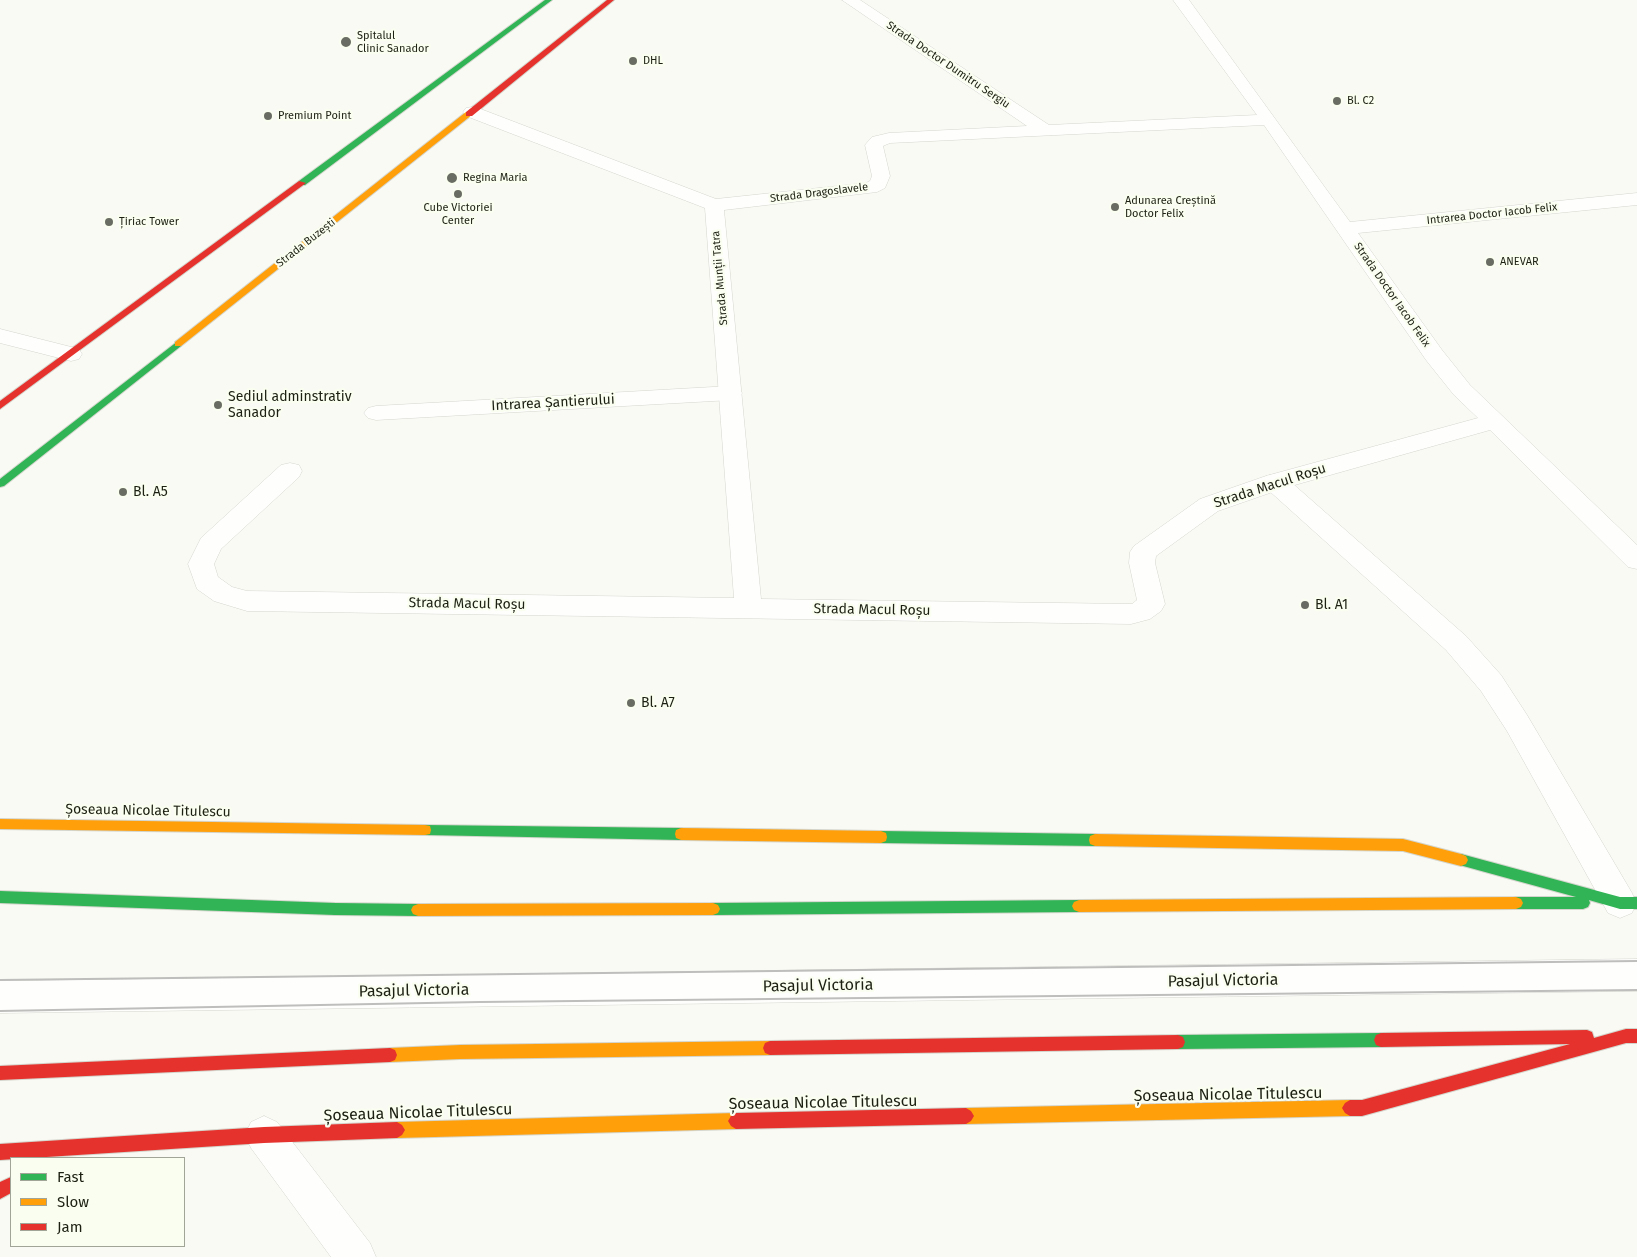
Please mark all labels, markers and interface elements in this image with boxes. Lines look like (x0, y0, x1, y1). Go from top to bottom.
street label: Strada Doctor Dumitru Sergiu (884, 19, 1012, 111)
place label: Spitalul Clinic Sanador (357, 29, 429, 55)
marker: Spitalul Clinic Sanador (339, 35, 353, 49)
place label: DHL (643, 54, 663, 68)
marker: DHL (627, 55, 639, 67)
place label: Bl. C2 (1347, 94, 1374, 108)
marker: Bl. C2 (1331, 95, 1343, 107)
place label: Premium Point (278, 109, 351, 123)
marker: Premium Point (262, 110, 274, 122)
marker: Regina Maria (445, 171, 459, 185)
place label: Regina Maria (463, 171, 528, 185)
street label: Strada Dragoslavele (769, 180, 869, 206)
marker: Cube Victoriei Center (452, 188, 464, 200)
place label: Adunarea Creștină Doctor Felix (1125, 194, 1216, 220)
place label: Cube Victoriei Center (424, 201, 492, 227)
marker: Adunarea Creștină Doctor Felix (1109, 201, 1121, 213)
street label: Intrarea Doctor Iacob Felix (1426, 201, 1558, 227)
place label: Țiriac Tower (119, 215, 179, 229)
marker: Țiriac Tower (103, 216, 115, 228)
street label: Strada Buzești (274, 216, 338, 270)
street label: Strada Munții Tatra (709, 230, 731, 326)
street label: Strada Doctor Iacob Felix (1351, 240, 1433, 350)
place label: ANEVAR (1500, 255, 1539, 269)
marker: ANEVAR (1484, 256, 1496, 268)
place label: Sediul adminstrativ Sanador (228, 389, 352, 422)
street label: Intrarea Șantierului (491, 391, 615, 415)
marker: Sediul adminstrativ Sanador (212, 399, 224, 411)
street label: Strada Macul Roșu (1212, 460, 1328, 512)
place label: Bl. A5 (133, 484, 168, 500)
marker: Bl. A5 (117, 486, 129, 498)
street label: Strada Macul Roșu (408, 595, 526, 613)
place label: Bl. A1 (1315, 597, 1348, 613)
marker: Bl. A1 (1299, 599, 1311, 611)
street label: Strada Macul Roșu (813, 601, 931, 619)
place label: Bl. A7 (641, 695, 675, 711)
marker: Bl. A7 (625, 697, 637, 709)
street label: Șoseaua Nicolae Titulescu (65, 801, 231, 821)
street label: Pasajul Victoria (1167, 970, 1279, 992)
street label: Pasajul Victoria (762, 975, 874, 997)
street label: Pasajul Victoria (358, 980, 470, 1002)
street label: Șoseaua Nicolae Titulescu (1133, 1084, 1323, 1106)
street label: Șoseaua Nicolae Titulescu (728, 1092, 918, 1114)
street label: Șoseaua Nicolae Titulescu (323, 1100, 513, 1126)
legend (10, 1157, 185, 1247)
text: Fast (57, 1168, 84, 1186)
text: Slow (57, 1193, 89, 1211)
text: Jam (57, 1218, 83, 1236)

